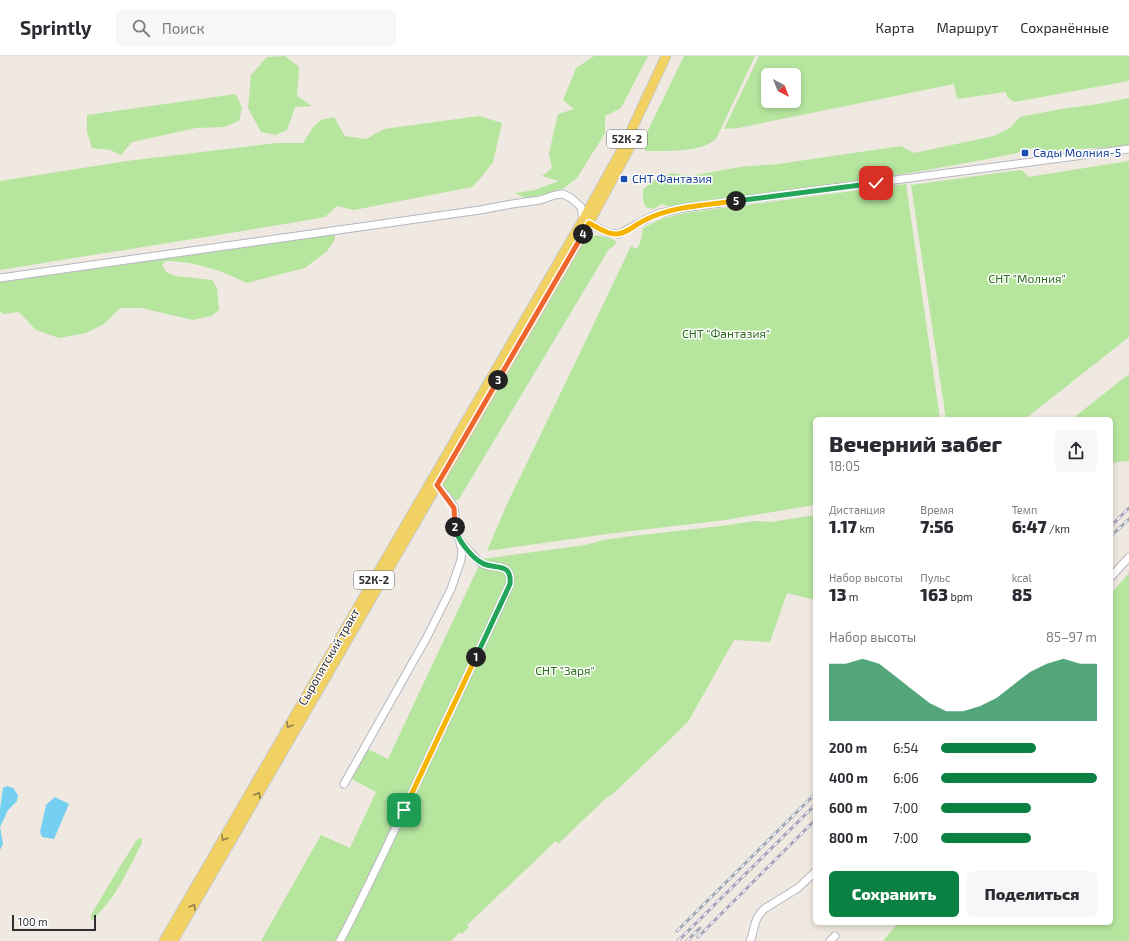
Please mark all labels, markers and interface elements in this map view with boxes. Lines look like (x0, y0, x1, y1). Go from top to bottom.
search box (116, 10, 396, 46)
text: Sprintly (20, 16, 92, 39)
icon: search (130, 17, 152, 39)
text: Поиск (162, 19, 204, 37)
text: Карта (876, 19, 914, 36)
text: Маршрут (936, 19, 998, 36)
text: Сохранённые (1020, 19, 1109, 36)
north arrow (761, 68, 801, 108)
map controls (761, 68, 801, 108)
road number: 52К-2 (607, 130, 647, 148)
place label: Сады Молния-5 (1033, 145, 1121, 159)
marker: Сады Молния-5 (1020, 148, 1030, 158)
pin (859, 166, 893, 200)
place label: СНТ Фантазия (632, 171, 712, 185)
icon: check (865, 172, 887, 194)
marker: СНТ Фантазия (619, 174, 629, 184)
pin: 5 (726, 191, 746, 211)
text: 5 (733, 194, 739, 207)
pin: 4 (573, 224, 593, 244)
text: 4 (579, 227, 587, 240)
park label: СНТ "Молния" (988, 271, 1066, 285)
park label: СНТ "Фантазия" (682, 326, 770, 340)
pin: 3 (488, 370, 508, 390)
text: 3 (495, 373, 501, 386)
text: Вечерний забег (829, 430, 1002, 456)
button: share (1055, 430, 1097, 472)
text: 18:05 (829, 458, 860, 474)
text: Дистанция (829, 503, 885, 516)
text: Время (920, 503, 954, 516)
text: Темп (1012, 503, 1037, 516)
text: 1.17 (829, 516, 857, 536)
text: 7:56 (920, 516, 954, 536)
text: 6:47 (1012, 516, 1047, 536)
pin: 2 (445, 517, 465, 537)
text: 2 (452, 520, 458, 533)
text: km (857, 522, 875, 535)
text: /km (1047, 522, 1070, 535)
road number: 52К-2 (354, 571, 394, 589)
text: Набор высоты (829, 571, 903, 584)
text: Пульс (920, 571, 950, 584)
text: kcal (1012, 571, 1032, 584)
text: 13 (829, 584, 846, 604)
text: 163 (920, 584, 948, 604)
text: 85 (1012, 584, 1032, 604)
text: m (846, 590, 859, 603)
text: bpm (948, 590, 973, 603)
street label: Сыропятский тракт (295, 606, 362, 707)
text: Набор высоты (829, 629, 916, 645)
text: 85–97 m (1046, 629, 1097, 645)
pin: 1 (466, 647, 486, 667)
text: 1 (474, 650, 478, 663)
park label: СНТ "Заря" (535, 663, 595, 677)
one-way arrow (287, 721, 294, 729)
text: 200 m (829, 740, 867, 756)
text: 6:54 (893, 740, 918, 756)
text: 400 m (829, 770, 868, 786)
text: 6:06 (893, 770, 919, 786)
one-way arrow (253, 792, 260, 799)
pin (387, 793, 421, 827)
icon: arrive (393, 799, 415, 821)
text: 600 m (829, 800, 867, 816)
text: 7:00 (893, 800, 918, 816)
text: 800 m (829, 830, 868, 846)
text: 7:00 (893, 830, 918, 846)
one-way arrow (221, 834, 228, 841)
button: Сохранить (829, 871, 959, 917)
button: Поделиться (967, 871, 1097, 917)
one-way arrow (188, 904, 195, 911)
scale bar (12, 913, 96, 932)
text: 100 m (18, 915, 48, 928)

